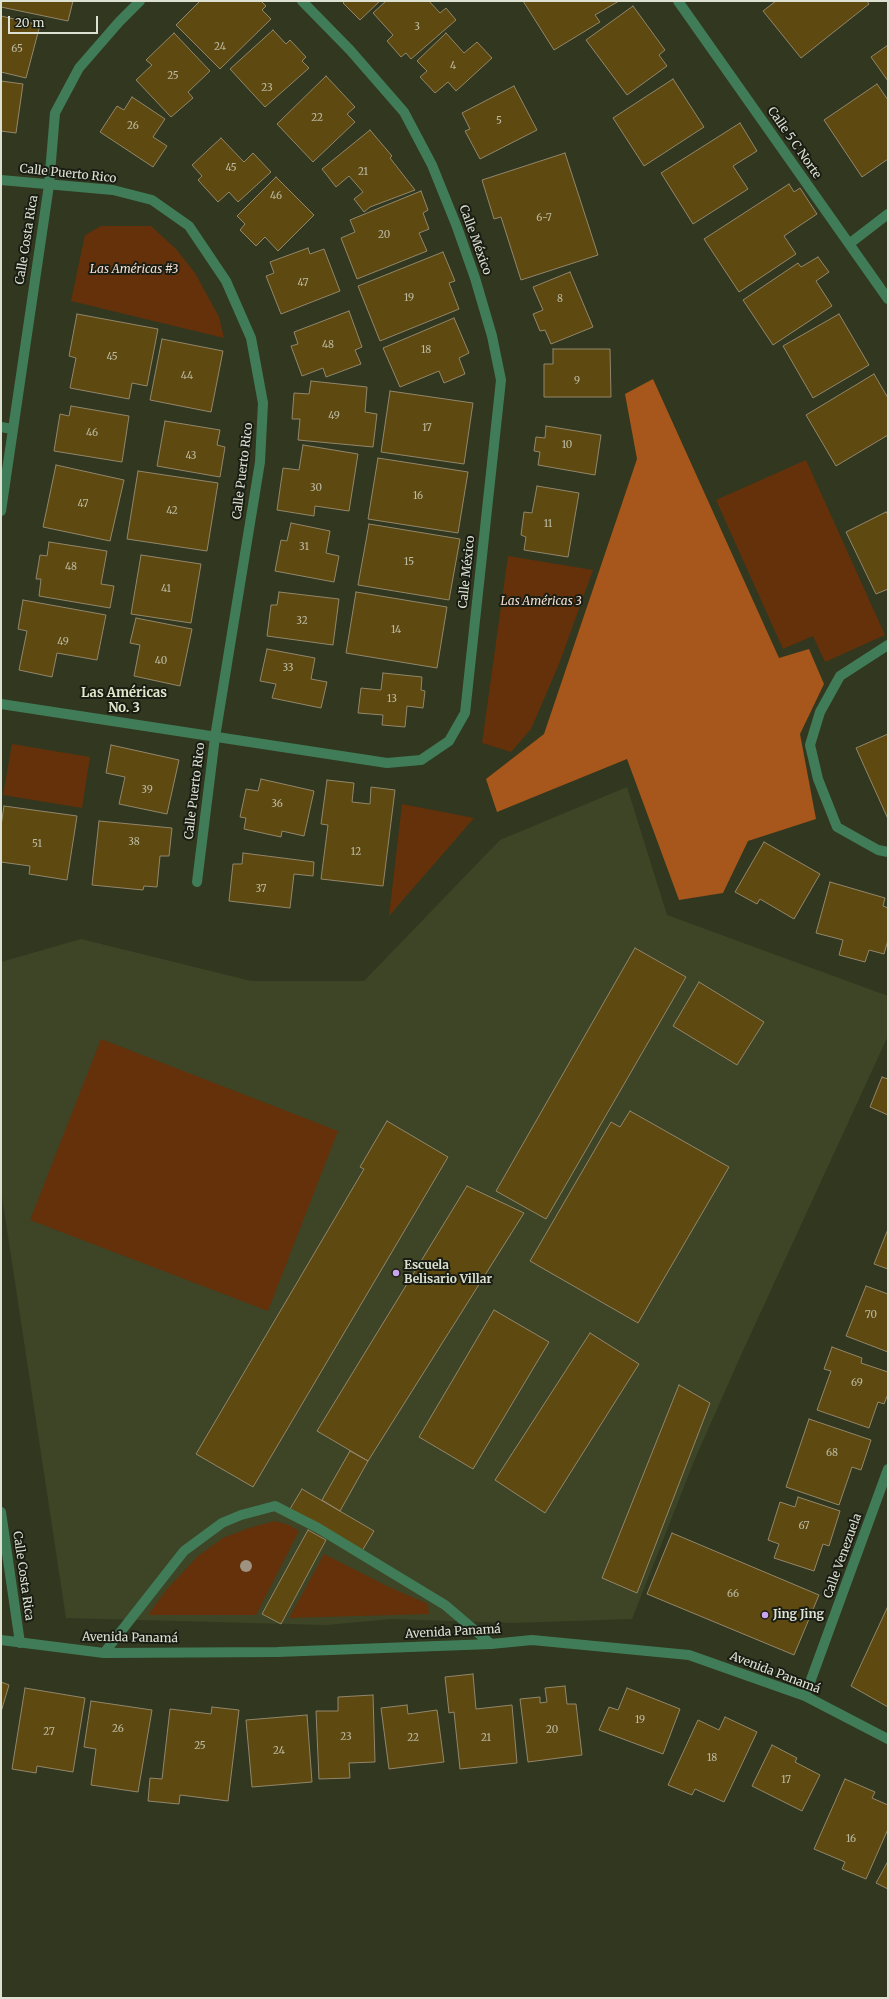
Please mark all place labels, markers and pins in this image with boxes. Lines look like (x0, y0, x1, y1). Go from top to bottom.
place label: Escuela Belisario Villar (404, 1259, 492, 1287)
marker: Escuela Belisario Villar (391, 1268, 401, 1278)
place label: Jing Jing (773, 1608, 824, 1622)
marker: Jing Jing (760, 1610, 770, 1620)

